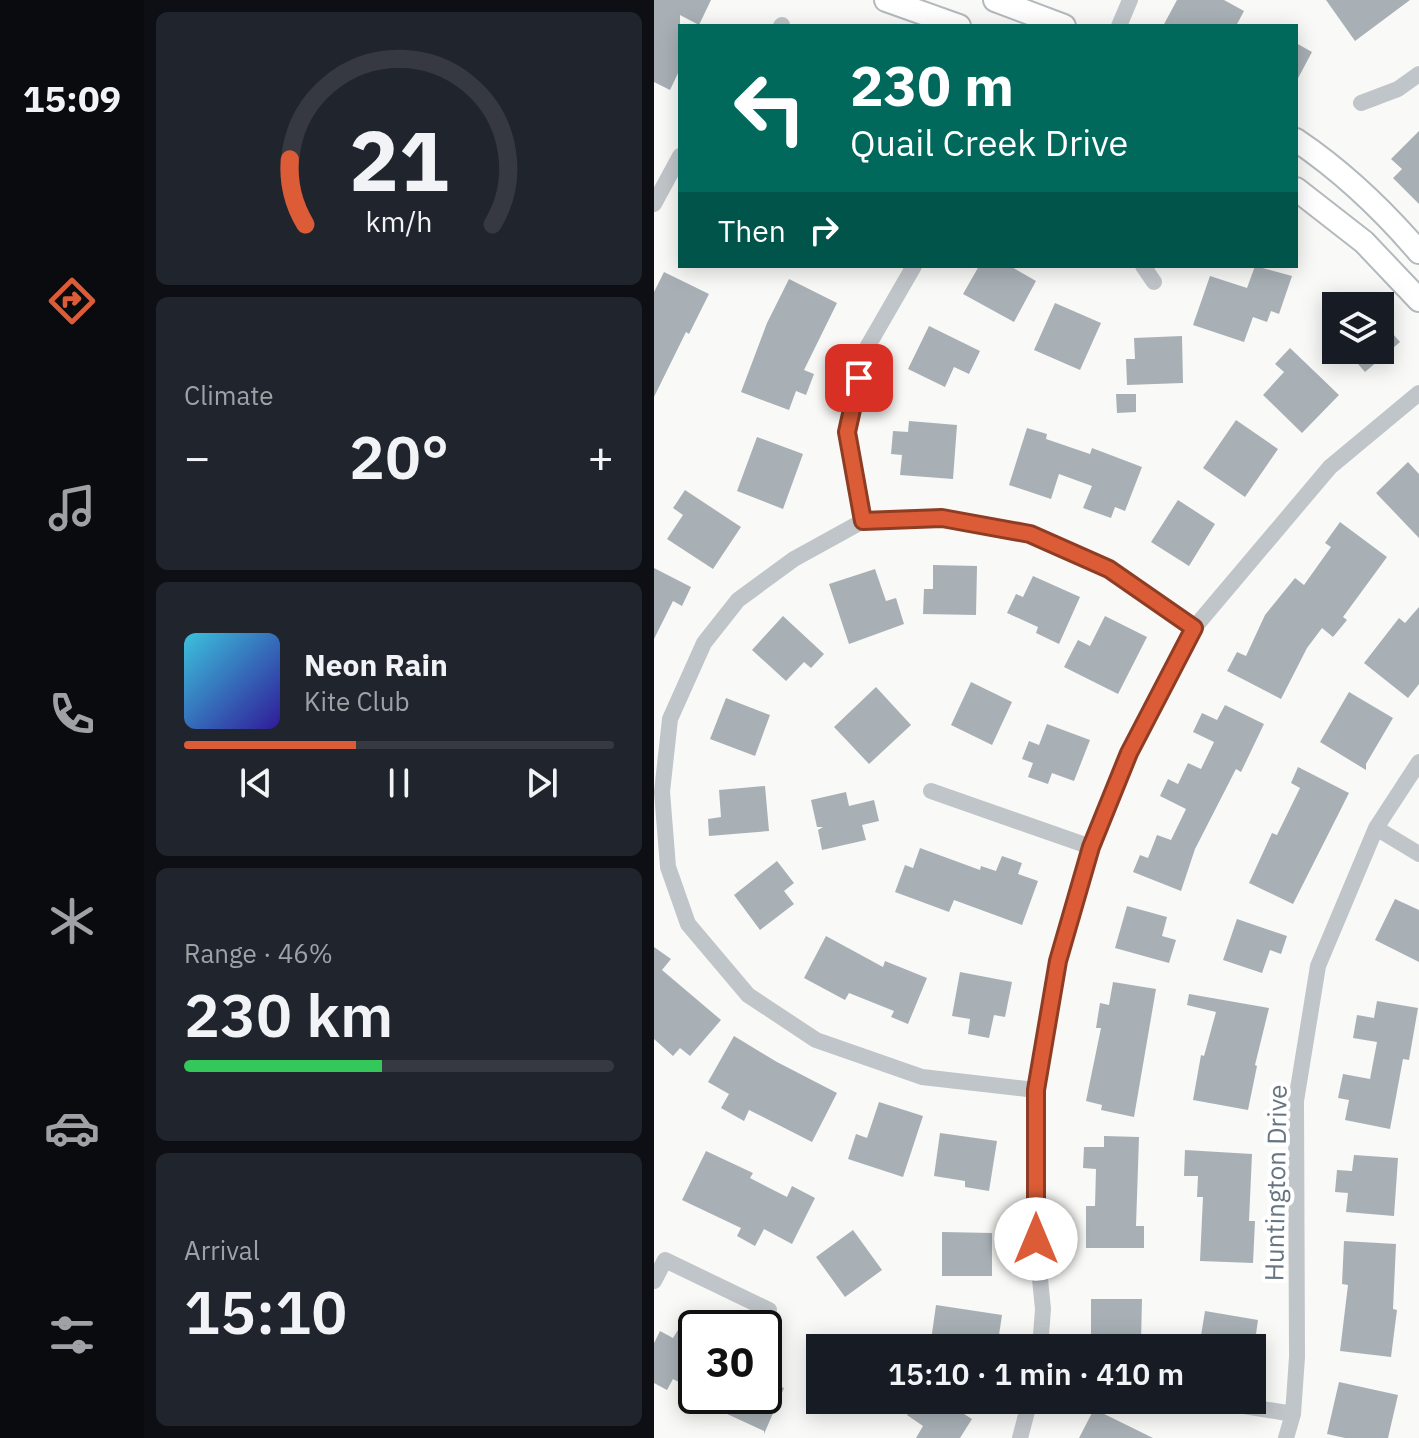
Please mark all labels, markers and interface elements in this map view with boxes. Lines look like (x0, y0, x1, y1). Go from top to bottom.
text: 230 m (850, 49, 1014, 121)
icon: left (718, 56, 822, 160)
text: 15:09 (23, 75, 121, 122)
text: 21 (349, 105, 449, 213)
text: Quail Creek Drive (850, 119, 1128, 166)
text: km/h (365, 203, 433, 240)
icon: right (802, 208, 846, 252)
text: Then (718, 211, 786, 250)
icon: directions (44, 273, 100, 329)
map controls (1322, 292, 1394, 364)
button: layers (1322, 292, 1394, 364)
pin (825, 344, 893, 412)
icon: arrive (837, 356, 881, 400)
text: Climate (184, 378, 274, 412)
text: 20° (349, 417, 449, 496)
text: − (184, 428, 210, 485)
text: + (588, 428, 614, 485)
icon: music (44, 480, 100, 536)
text: Neon Rain (304, 645, 448, 684)
text: Kite Club (304, 684, 409, 718)
icon: phone (44, 686, 100, 742)
icon: previous (234, 761, 278, 805)
icon: pause (377, 761, 421, 805)
icon: next (520, 761, 564, 805)
icon: climate (44, 893, 100, 949)
text: Range · 46% (184, 936, 333, 970)
text: 230 km (184, 975, 393, 1054)
street label: Huntington Drive (1256, 1084, 1294, 1282)
icon: car (44, 1100, 100, 1156)
position arrow (994, 1197, 1078, 1281)
text: Arrival (184, 1233, 260, 1267)
text: 15:10 (184, 1272, 347, 1351)
icon: filters (44, 1307, 100, 1363)
speed limit sign: 30 (678, 1310, 782, 1414)
text: 15:10 · 1 min · 410 m (888, 1354, 1184, 1393)

